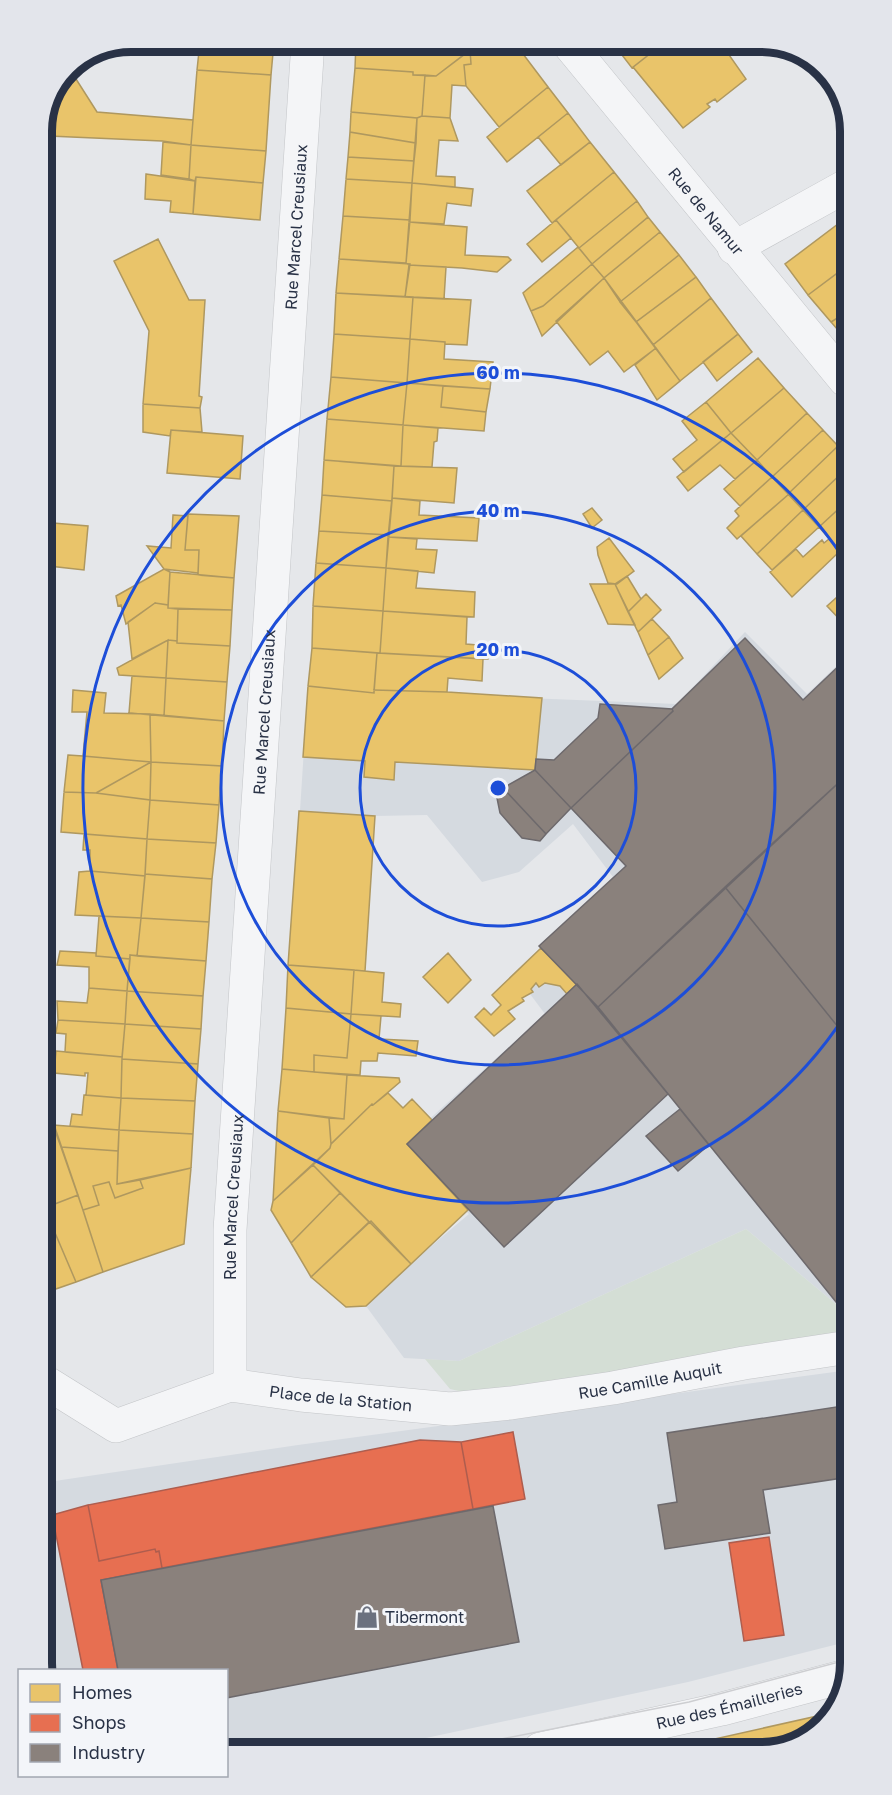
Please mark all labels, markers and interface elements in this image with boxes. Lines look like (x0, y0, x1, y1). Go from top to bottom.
street label: Rue Marcel Creusiaux (280, 144, 311, 311)
street label: Rue de Namur (664, 163, 748, 259)
text: 60 m (476, 361, 520, 383)
text: 40 m (476, 499, 520, 521)
street label: Rue Marcel Creusiaux (249, 629, 279, 796)
text: 20 m (477, 638, 519, 660)
centre of rings (488, 778, 508, 798)
street label: Rue Marcel Creusiaux (220, 1113, 248, 1280)
street label: Rue Camille Auquit (577, 1357, 724, 1403)
street label: Place de la Station (268, 1381, 413, 1415)
shop icon: Tibermont (354, 1604, 380, 1630)
place label: Tibermont (385, 1607, 464, 1627)
legend (18, 1669, 228, 1777)
street label: Rue des Émailleries (654, 1678, 805, 1733)
text: Homes (72, 1681, 132, 1703)
text: Shops (72, 1711, 126, 1733)
text: Industry (72, 1741, 145, 1763)

